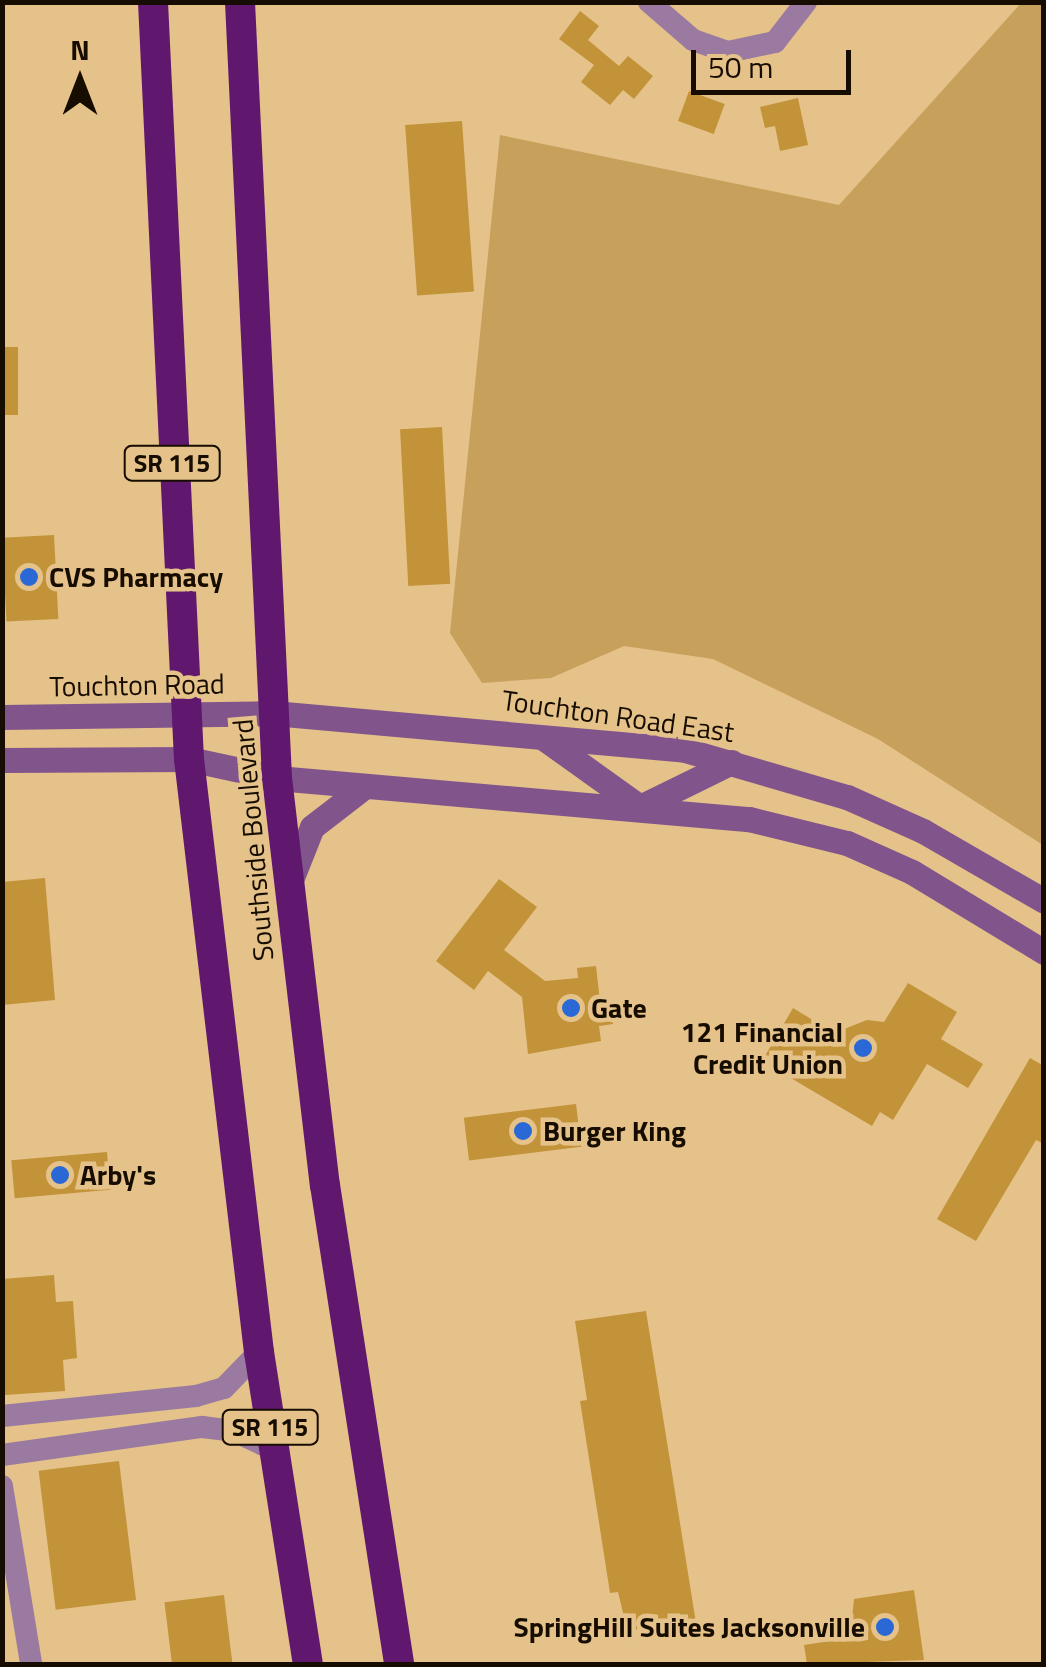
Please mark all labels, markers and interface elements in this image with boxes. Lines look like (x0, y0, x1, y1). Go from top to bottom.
text: N (70, 28, 90, 71)
north arrow (30, 30, 130, 130)
scale bar (696, 30, 856, 92)
text: 50 m (708, 44, 773, 90)
road number: SR 115 (122, 443, 222, 483)
place label: CVS Pharmacy (49, 560, 223, 594)
marker: CVS Pharmacy (18, 566, 40, 588)
street label: Touchton Road (49, 667, 225, 703)
street label: Touchton Road East (500, 683, 736, 749)
street label: Southside Boulevard (226, 718, 280, 962)
place label: Gate (591, 991, 647, 1025)
marker: Gate (560, 997, 582, 1019)
place label: 121 Financial Credit Union (681, 1015, 843, 1081)
marker: 121 Financial Credit Union (852, 1037, 874, 1059)
place label: Burger King (543, 1114, 686, 1148)
marker: Burger King (512, 1120, 534, 1142)
place label: Arby's (80, 1158, 156, 1192)
marker: Arby's (49, 1164, 71, 1186)
road number: SR 115 (220, 1407, 320, 1447)
place label: SpringHill Suites Jacksonville (513, 1610, 865, 1644)
marker: SpringHill Suites Jacksonville (874, 1616, 896, 1638)

